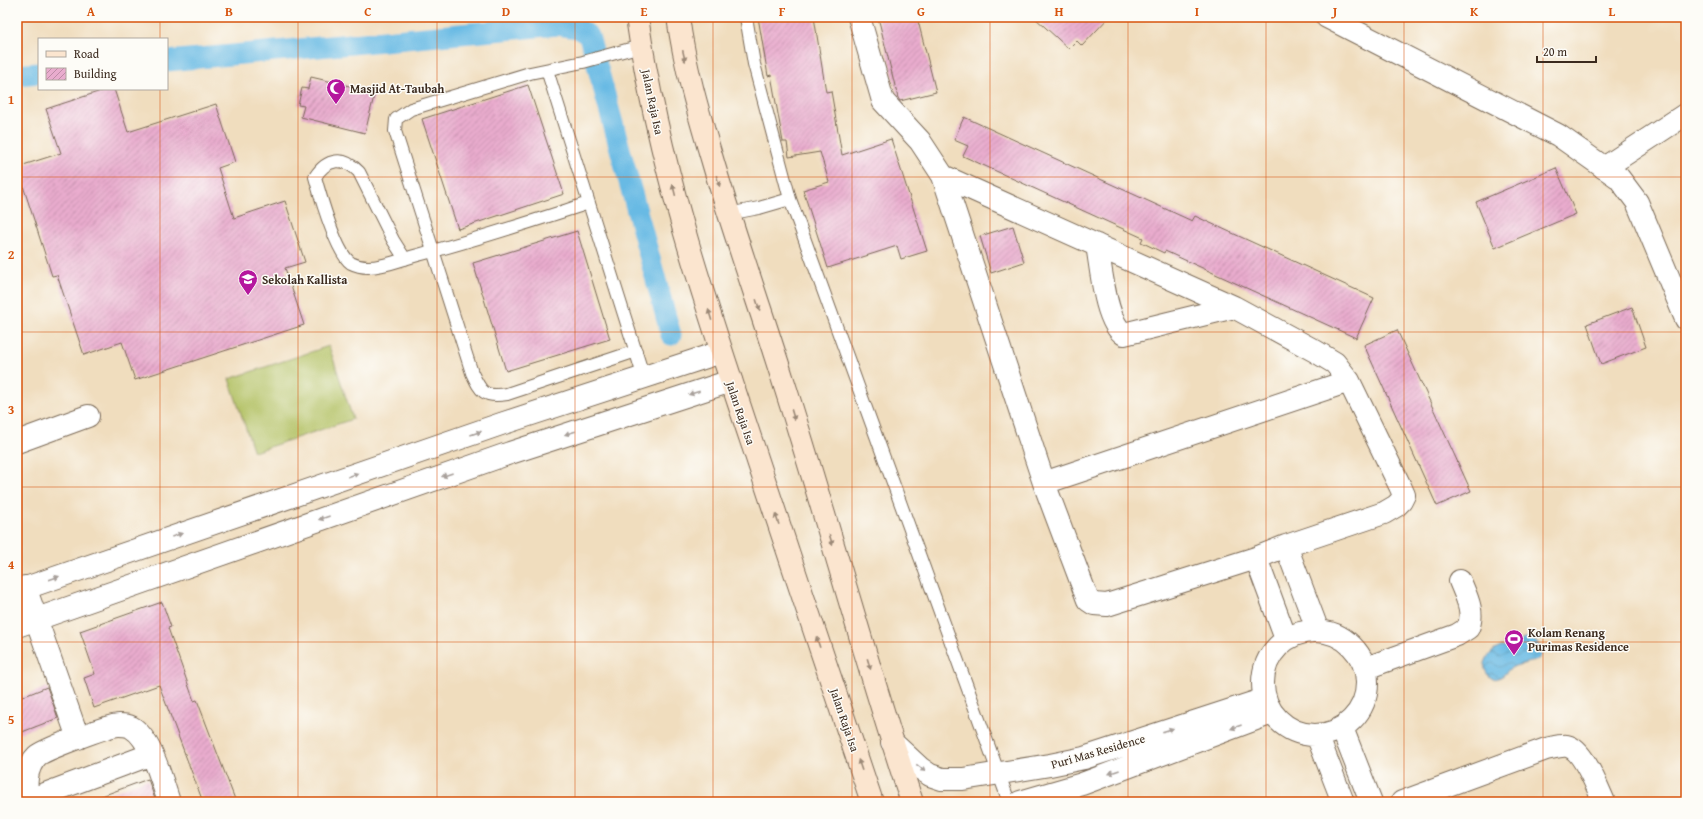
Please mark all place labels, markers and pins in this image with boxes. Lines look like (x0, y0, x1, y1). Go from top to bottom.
mosque icon: Masjid At-Taubah (325, 77, 347, 105)
place label: Masjid At-Taubah (350, 80, 444, 97)
school or university icon: Sekolah Kallista (237, 268, 259, 296)
place label: Sekolah Kallista (262, 271, 348, 288)
place label: Kolam Renang Purimas Residence (1528, 624, 1629, 655)
sports icon: Kolam Renang Purimas Residence (1503, 628, 1525, 656)

